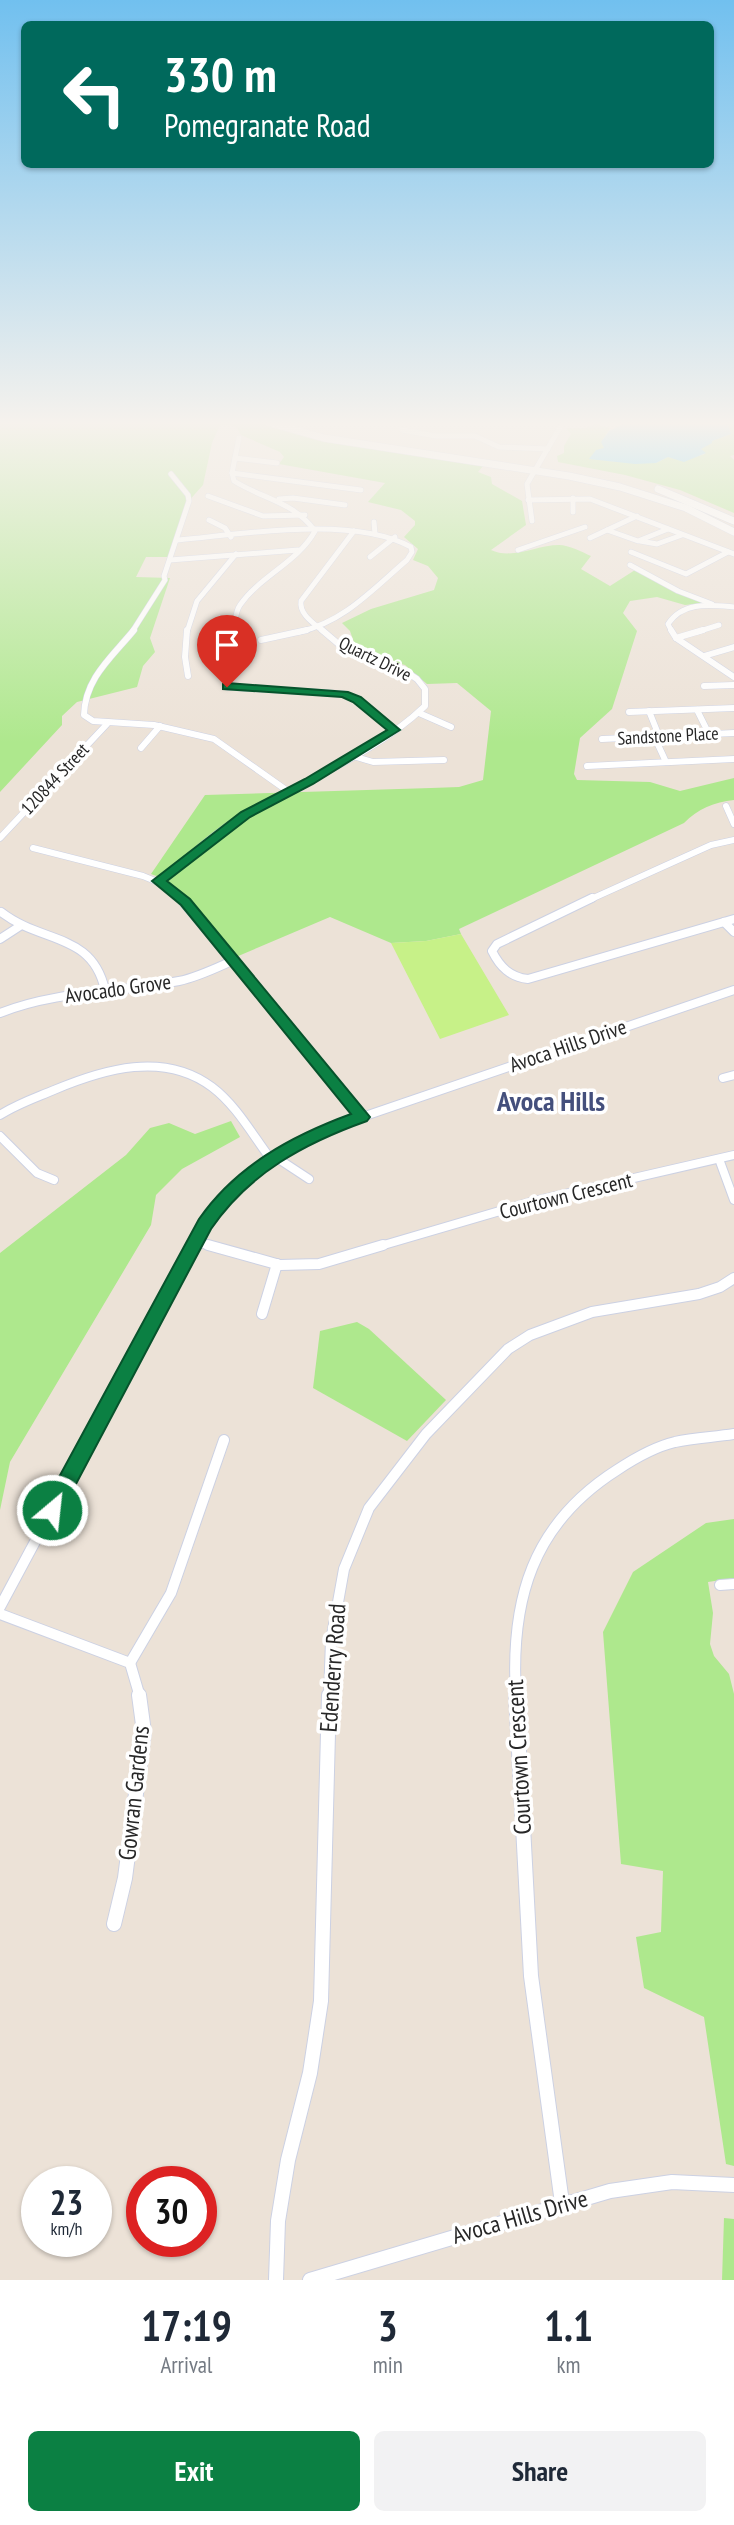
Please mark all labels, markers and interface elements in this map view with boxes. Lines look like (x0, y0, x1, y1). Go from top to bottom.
text: 330 m (164, 42, 277, 106)
icon: left (49, 49, 140, 140)
text: Pomegranate Road (164, 104, 371, 146)
pin (197, 615, 257, 687)
icon: arrive (208, 626, 246, 664)
street label: Quartz Drive (335, 631, 415, 686)
street label: Sandstone Place (617, 721, 719, 750)
street label: 120844 Street (16, 738, 94, 819)
street label: Avocado Grove (63, 968, 173, 1009)
street label: Avoca Hills Drive (506, 1013, 630, 1078)
district label: Avoca Hills (496, 1082, 605, 1119)
street label: Courtown Crescent (497, 1166, 635, 1225)
position arrow (15, 1473, 89, 1547)
street label: Edenderry Road (313, 1603, 352, 1733)
street label: Courtown Crescent (499, 1678, 538, 1835)
street label: Gowran Gardens (111, 1724, 156, 1862)
speed limit sign: 30 (126, 2166, 217, 2257)
text: 23 (50, 2179, 83, 2225)
street label: Avoca Hills Drive (448, 2182, 591, 2251)
text: km/h (51, 2217, 82, 2240)
text: 17:19 (141, 2298, 232, 2353)
text: 3 (378, 2298, 398, 2353)
text: 1.1 (544, 2298, 593, 2353)
text: Arrival (160, 2350, 212, 2379)
text: min (373, 2350, 403, 2379)
text: km (557, 2350, 580, 2379)
button: Exit (28, 2431, 360, 2511)
button: Share (374, 2431, 706, 2511)

